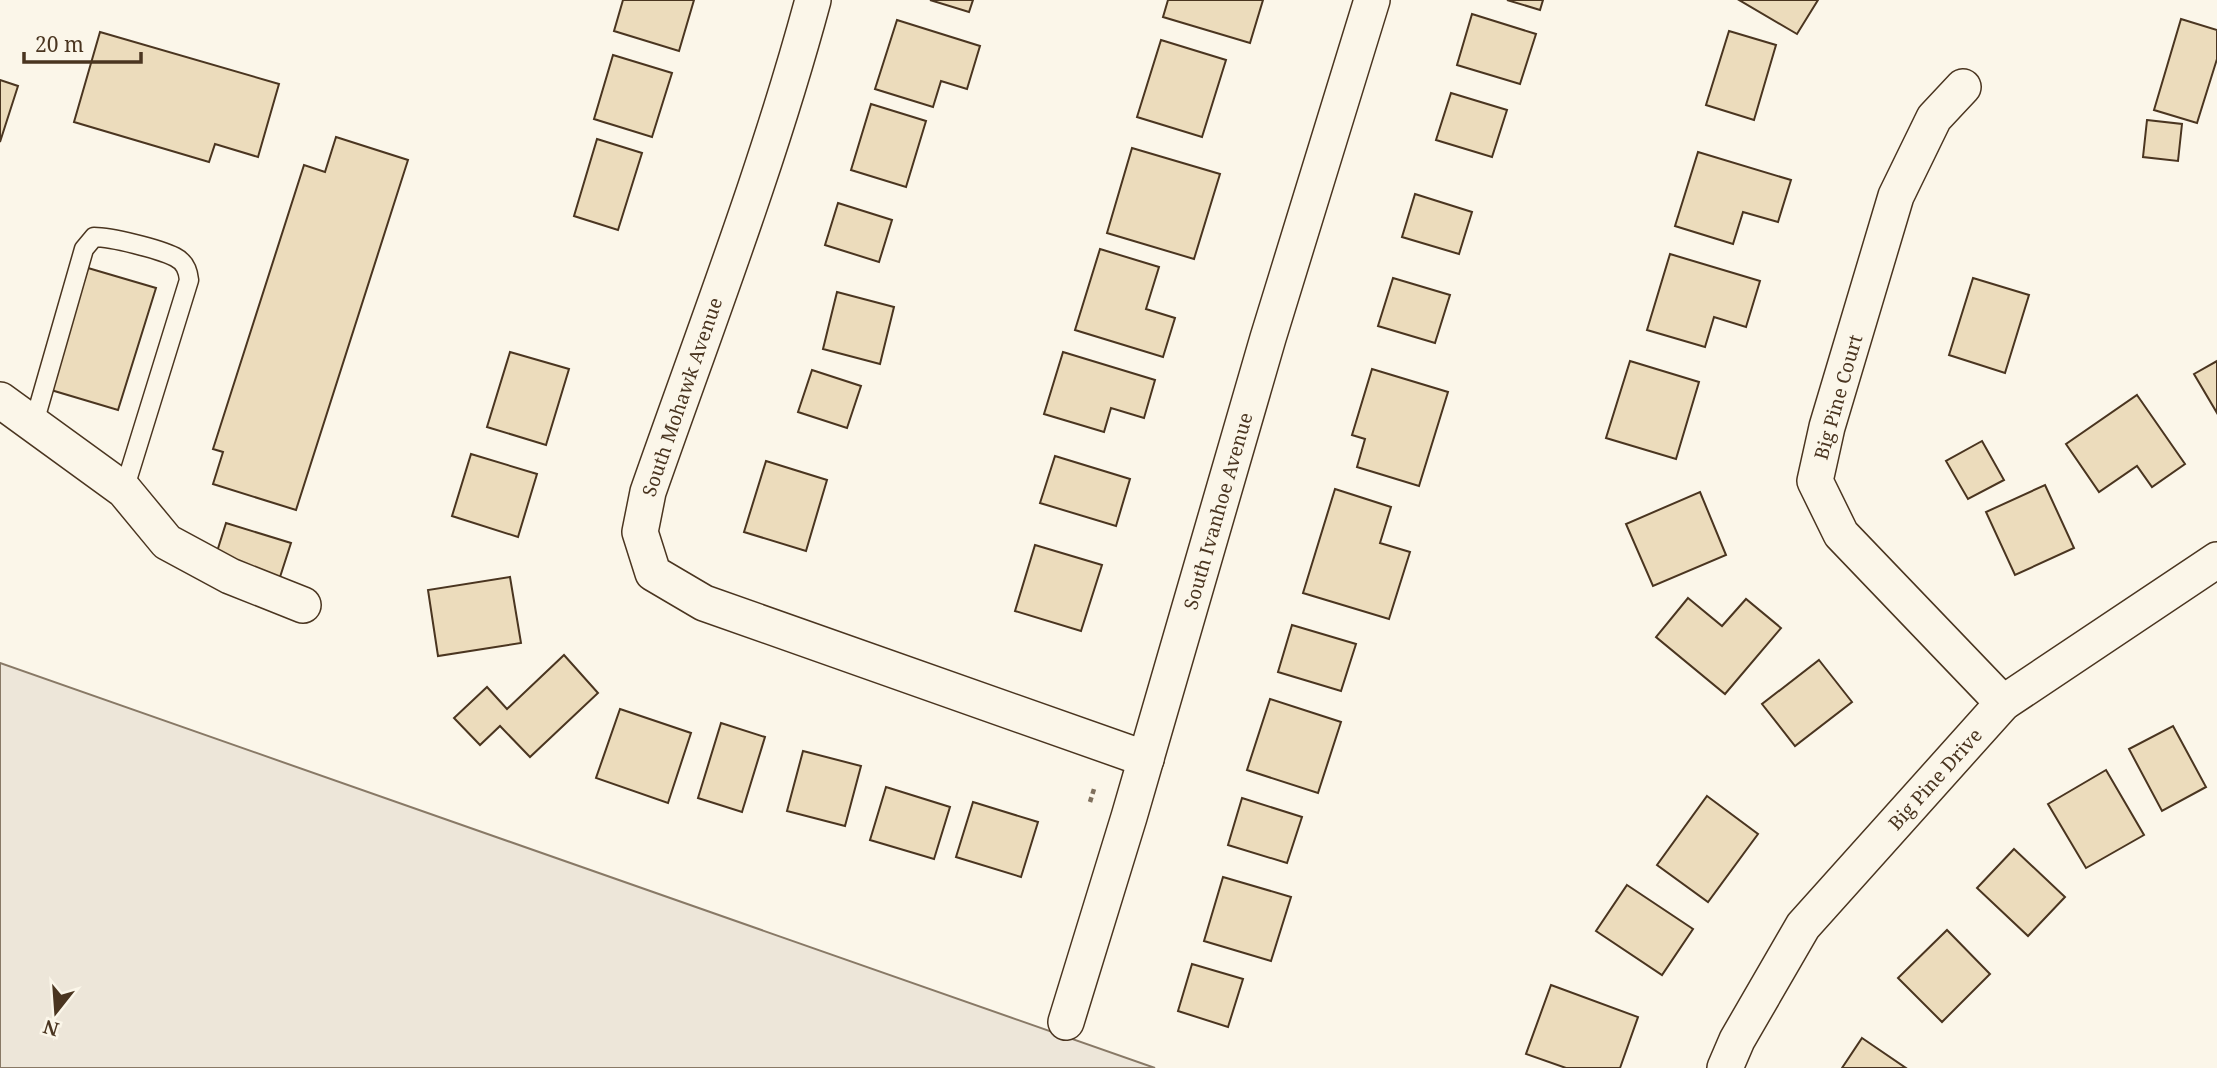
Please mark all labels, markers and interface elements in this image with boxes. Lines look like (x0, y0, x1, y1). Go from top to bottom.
scale bar (24, 21, 142, 65)
text: 20 m (35, 30, 84, 58)
street label: South Mohawk Avenue (636, 294, 728, 500)
street label: Big Pine Court (1808, 331, 1868, 463)
street label: South Ivanhoe Avenue (1177, 409, 1259, 613)
street label: Big Pine Drive (1882, 723, 1988, 835)
north arrow (21, 977, 91, 1047)
text: N (40, 1014, 62, 1043)

